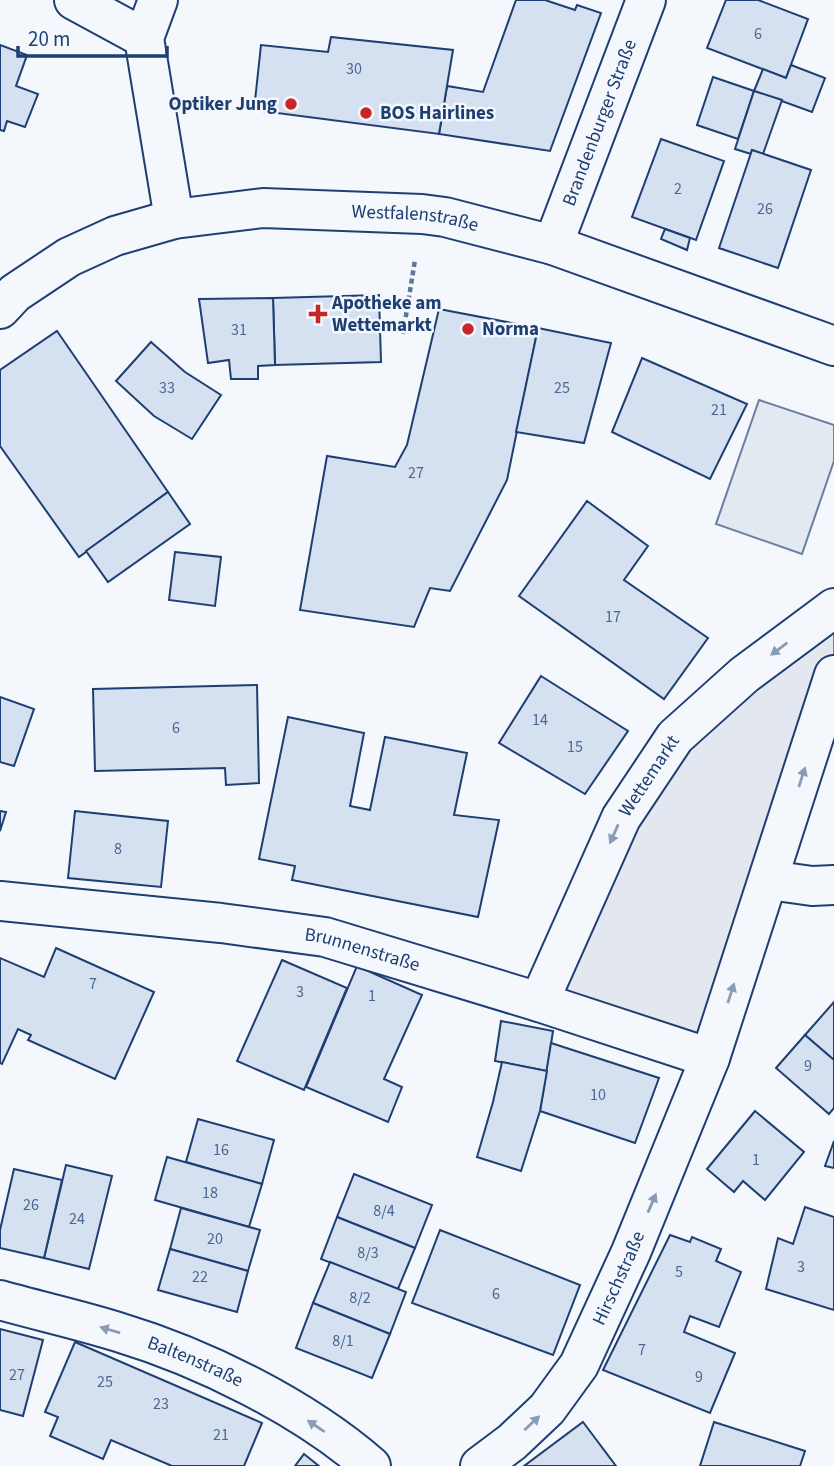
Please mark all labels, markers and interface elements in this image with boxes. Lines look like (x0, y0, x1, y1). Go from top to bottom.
scale bar (18, 14, 166, 58)
house number: 6 (754, 23, 762, 45)
text: 20 m (28, 24, 70, 54)
street label: Brandenburger Straße (556, 35, 643, 210)
house number: 30 (346, 58, 362, 80)
place label: Optiker Jung (169, 91, 277, 118)
marker: Optiker Jung (283, 96, 299, 112)
place label: BOS Hairlines (380, 100, 494, 127)
marker: BOS Hairlines (358, 105, 374, 121)
house number: 2 (674, 178, 682, 200)
street label: Westfalenstraße (351, 198, 481, 239)
house number: 26 (757, 198, 773, 220)
place label: Apotheke am Wettemarkt (331, 290, 442, 339)
marker: Apotheke am Wettemarkt (310, 306, 326, 322)
place label: Norma (482, 316, 539, 343)
house number: 31 (231, 319, 247, 341)
marker: Norma (460, 321, 476, 337)
house number: 33 (159, 377, 175, 399)
house number: 25 (554, 377, 570, 399)
house number: 21 (711, 399, 727, 421)
house number: 27 (408, 462, 424, 484)
house number: 17 (605, 606, 621, 628)
one-way arrow (771, 641, 789, 656)
house number: 14 (532, 709, 548, 731)
house number: 6 (172, 717, 180, 739)
street label: Wettemarkt (612, 729, 686, 822)
house number: 15 (567, 736, 583, 758)
one-way arrow (797, 766, 807, 787)
one-way arrow (608, 824, 619, 845)
house number: 8 (114, 838, 122, 860)
street label: Brunnenstraße (303, 921, 423, 979)
house number: 7 (89, 973, 97, 995)
house number: 3 (296, 981, 304, 1003)
one-way arrow (726, 983, 737, 1004)
house number: 1 (368, 985, 376, 1007)
house number: 9 (804, 1055, 812, 1077)
house number: 10 (590, 1084, 606, 1106)
house number: 16 (213, 1139, 229, 1161)
house number: 1 (752, 1149, 760, 1171)
house number: 18 (202, 1182, 218, 1204)
one-way arrow (646, 1192, 657, 1213)
house number: 26 (23, 1194, 39, 1216)
house number: 8/4 (373, 1200, 395, 1222)
house number: 24 (69, 1208, 85, 1230)
street label: Hirschstraße (586, 1227, 652, 1330)
house number: 20 (207, 1228, 223, 1250)
house number: 8/3 (357, 1242, 379, 1264)
house number: 3 (797, 1256, 805, 1278)
house number: 5 (675, 1261, 683, 1283)
house number: 22 (192, 1266, 208, 1288)
house number: 6 (492, 1283, 500, 1305)
house number: 8/2 (349, 1287, 371, 1309)
one-way arrow (100, 1324, 121, 1334)
street label: Baltenstraße (144, 1329, 248, 1394)
house number: 8/1 (332, 1330, 354, 1352)
house number: 7 (638, 1339, 646, 1361)
house number: 27 (9, 1364, 25, 1386)
house number: 9 (695, 1366, 703, 1388)
house number: 25 (97, 1371, 113, 1393)
house number: 23 (153, 1393, 169, 1415)
one-way arrow (523, 1415, 540, 1431)
one-way arrow (306, 1420, 325, 1433)
house number: 21 (213, 1424, 229, 1446)

